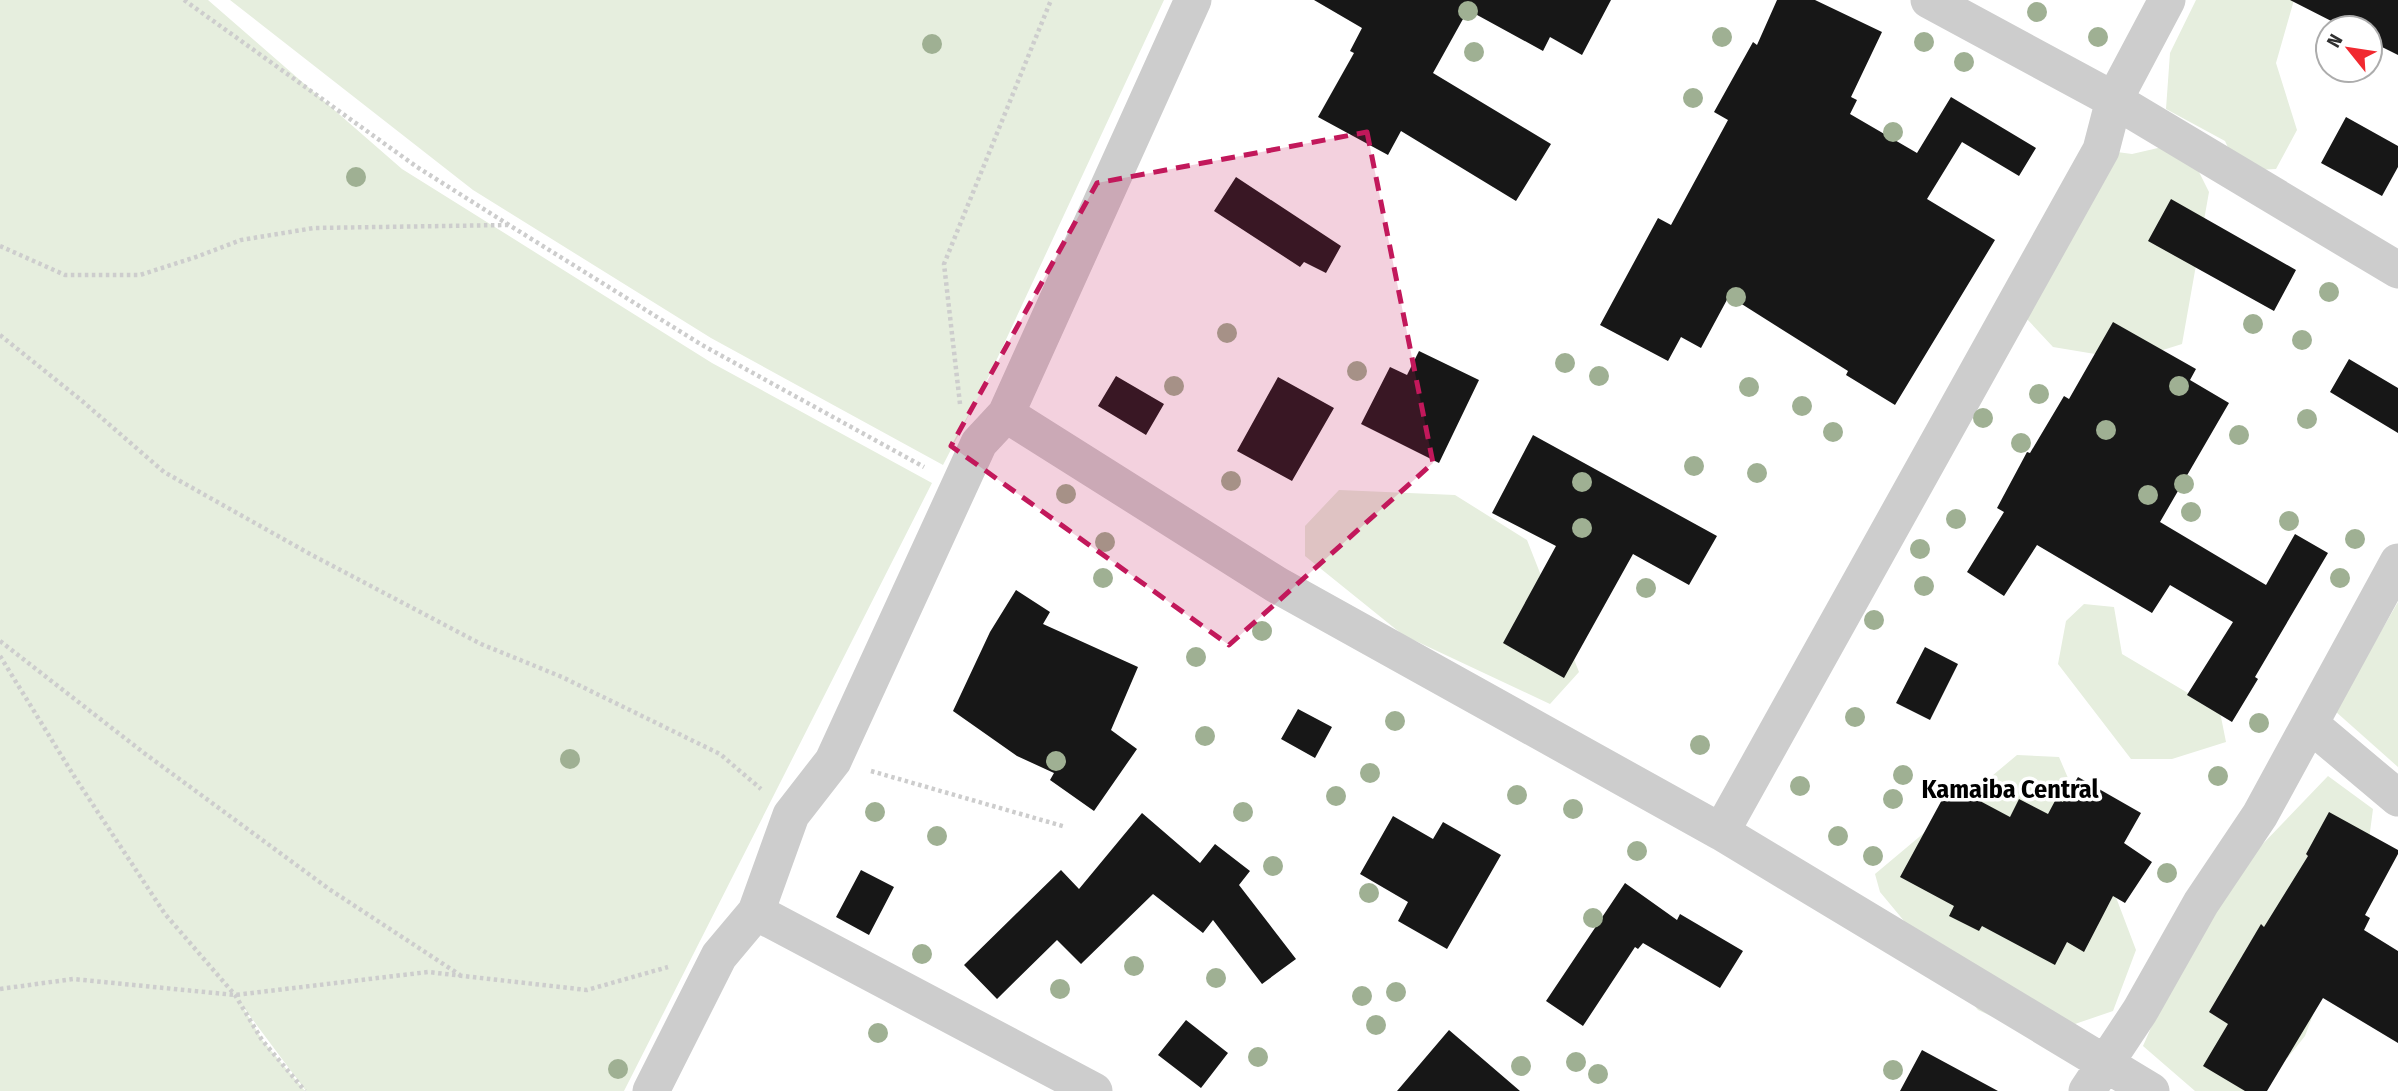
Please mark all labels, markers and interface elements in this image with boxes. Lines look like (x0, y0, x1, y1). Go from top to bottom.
north arrow (2314, 14, 2384, 84)
text: N (2322, 30, 2348, 51)
district label: Kamaiba Central (1921, 774, 2099, 805)

